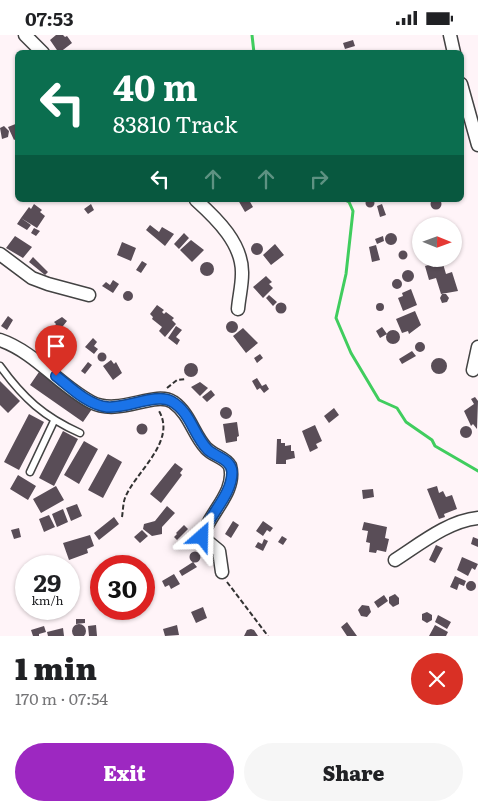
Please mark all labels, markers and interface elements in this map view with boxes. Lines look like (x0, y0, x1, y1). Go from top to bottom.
text: 07:53 (25, 4, 74, 32)
text: 40 m (113, 60, 198, 112)
icon: left (30, 70, 95, 135)
text: 83810 Track (113, 107, 237, 140)
icon: left (146, 165, 174, 193)
icon: ahead (199, 165, 227, 193)
icon: ahead (252, 165, 280, 193)
icon: right (305, 165, 333, 193)
north arrow (412, 217, 462, 267)
map controls (412, 217, 462, 267)
pin (35, 325, 77, 376)
icon: arrive (42, 332, 70, 360)
position arrow (175, 510, 227, 562)
speed limit sign: 30 (90, 555, 155, 620)
text: 29 (34, 563, 61, 600)
text: km/h (32, 591, 63, 609)
text: 1 min (15, 645, 97, 689)
button: close (411, 653, 463, 705)
text: 170 m · 07:54 (15, 686, 108, 710)
button: Exit (15, 743, 234, 801)
button: Share (244, 743, 463, 801)

